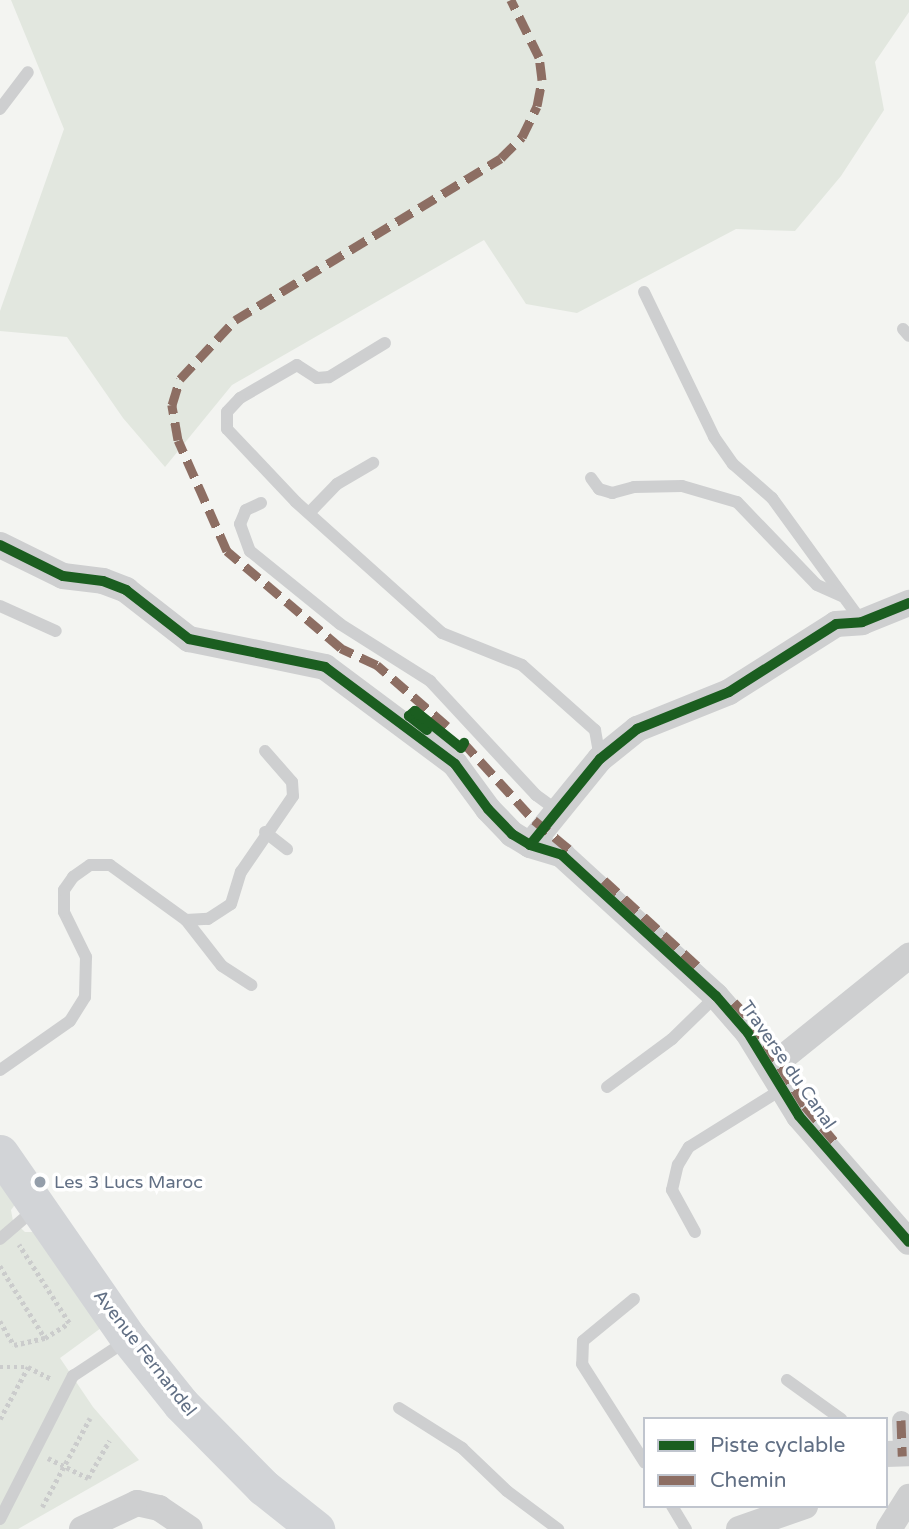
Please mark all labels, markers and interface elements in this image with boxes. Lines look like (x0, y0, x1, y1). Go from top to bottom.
street label: Traverse du Canal (736, 997, 840, 1133)
place label: Les 3 Lucs Maroc (54, 1171, 203, 1193)
marker: Les 3 Lucs Maroc (32, 1174, 48, 1190)
street label: Avenue Fernandel (89, 1285, 201, 1421)
legend (643, 1417, 888, 1508)
text: Piste cyclable (710, 1433, 845, 1458)
text: Chemin (710, 1468, 787, 1493)

